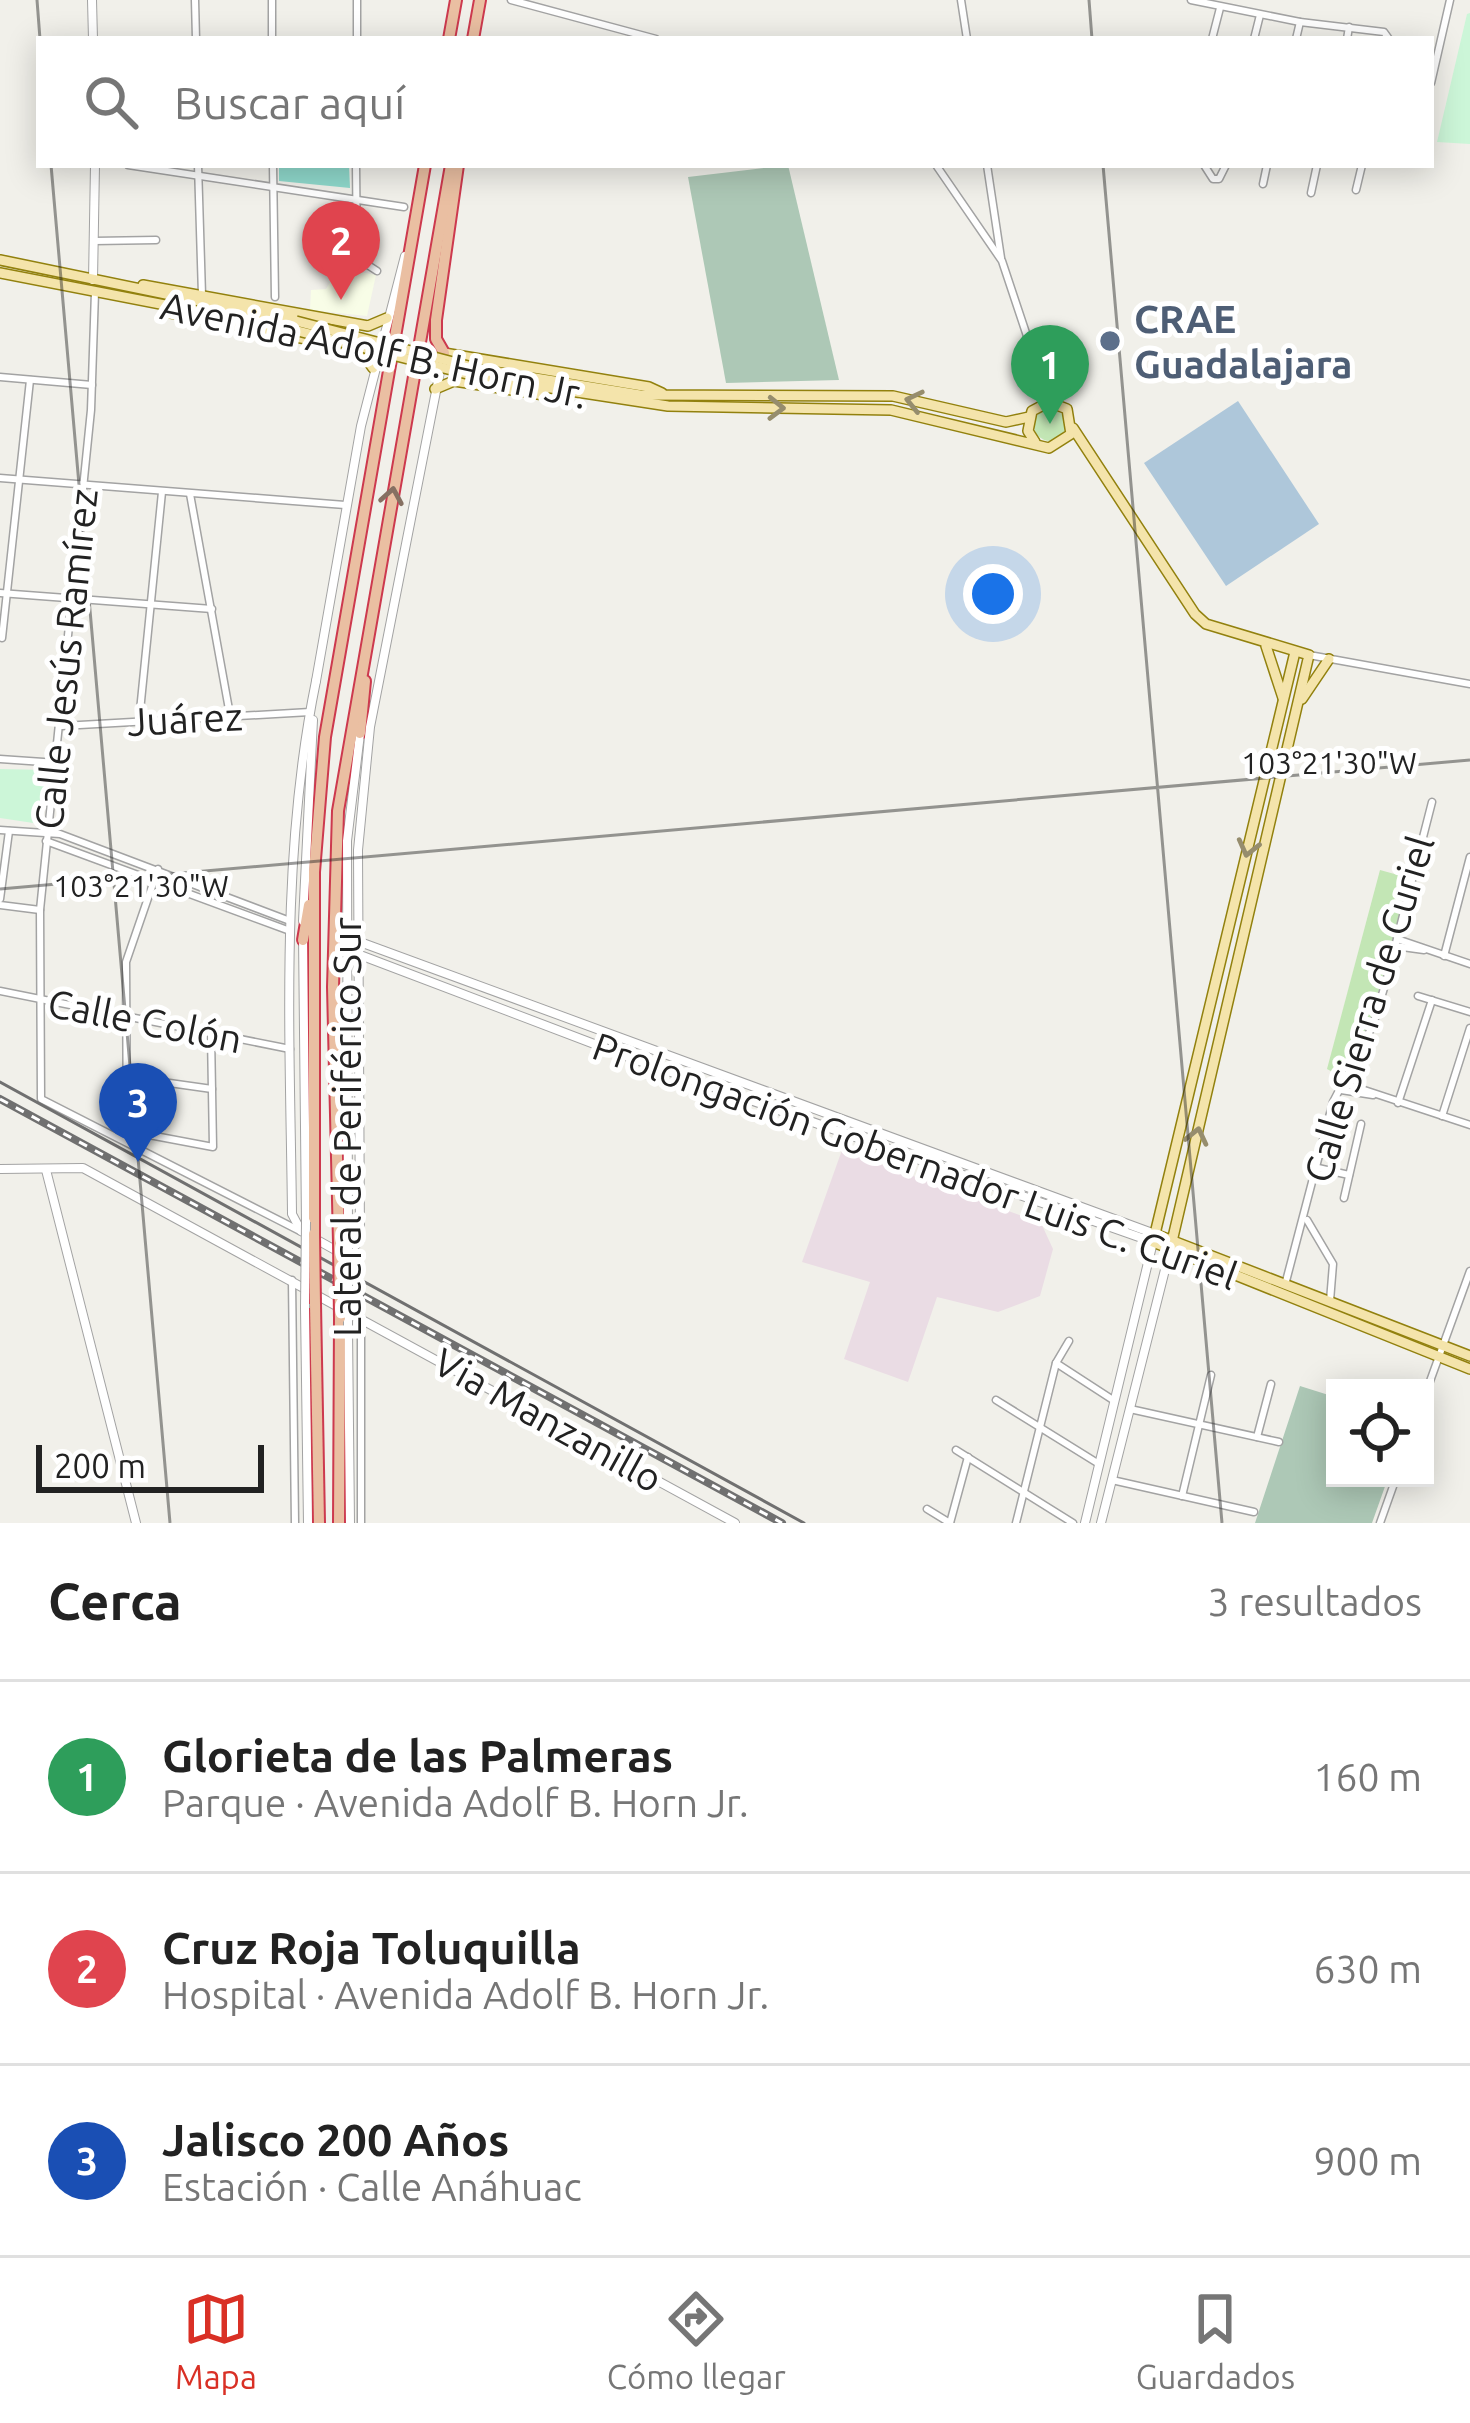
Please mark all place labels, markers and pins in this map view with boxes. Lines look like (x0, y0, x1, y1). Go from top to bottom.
pin: 2 (302, 201, 380, 300)
place label: CRAE Guadalajara (1134, 297, 1353, 385)
pin: 1 (1011, 325, 1089, 424)
marker: CRAE Guadalajara (1097, 328, 1123, 354)
pin: 3 (99, 1063, 177, 1162)

